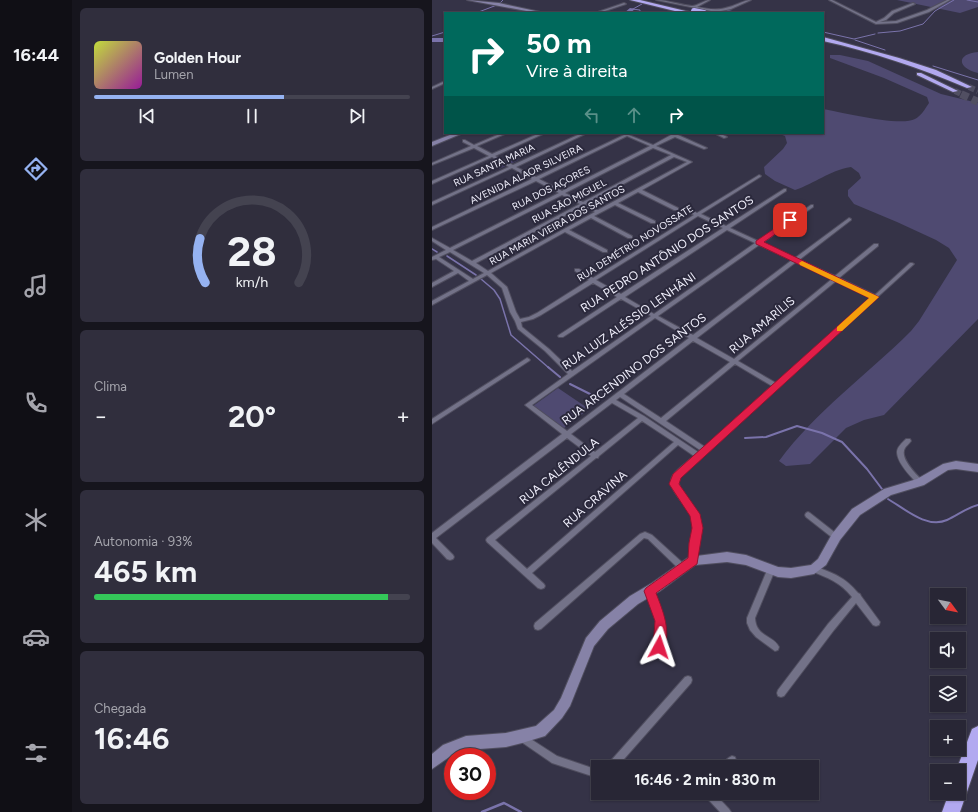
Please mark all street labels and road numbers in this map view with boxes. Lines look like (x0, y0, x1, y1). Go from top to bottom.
street label: RUA SANTA MARIA (451, 140, 537, 190)
street label: AVENIDA ALAOR SILVEIRA (468, 141, 585, 207)
street label: RUA DOS AÇORES (510, 163, 592, 213)
street label: RUA SÃO MIGUEL (529, 175, 609, 226)
street label: RUA MARIA VIEIRA DOS SANTOS (487, 182, 627, 268)
street label: RUA PEDRO ANTÔNIO DOS SANTOS (578, 193, 756, 315)
street label: RUA DEMÉTRIO NOVOSSATE (574, 202, 696, 284)
street label: RUA LUIZ ALÉSSIO LENHÂNI (560, 269, 698, 373)
street label: RUA AMARÍLIS (726, 294, 798, 356)
street label: RUA ARCENDINO DOS SANTOS (559, 310, 709, 428)
street label: RUA CALÊNDULA (517, 435, 601, 507)
street label: RUA CRAVINA (560, 468, 630, 530)

